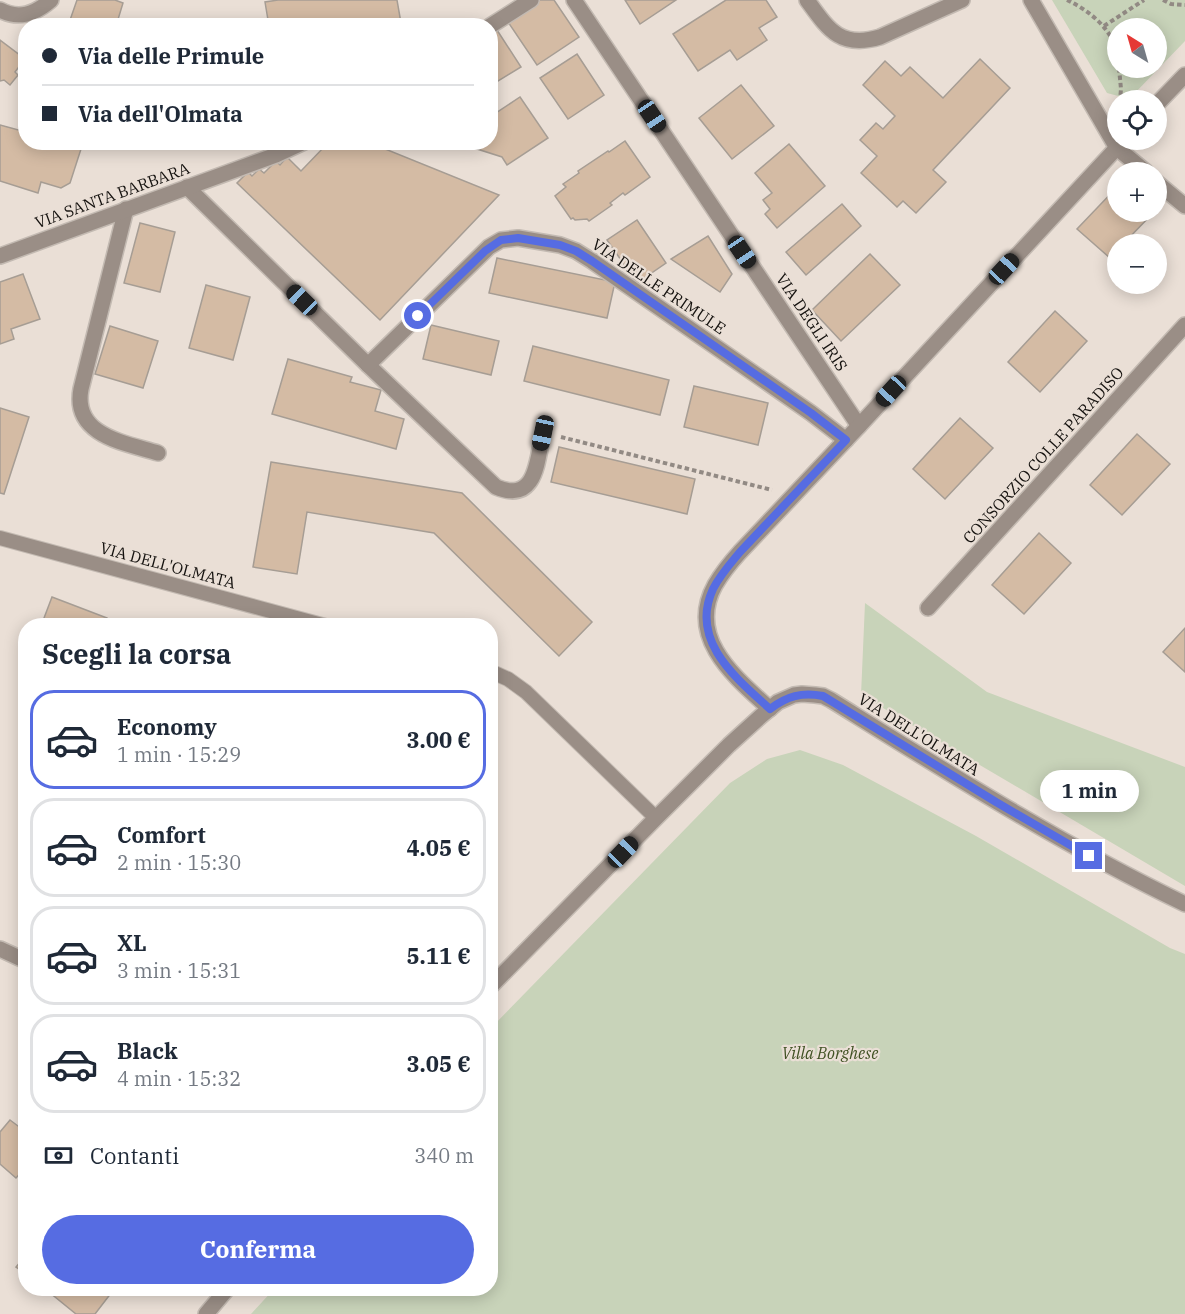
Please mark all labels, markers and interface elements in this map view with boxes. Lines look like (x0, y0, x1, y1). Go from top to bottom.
north arrow (1107, 18, 1167, 78)
map controls (1107, 18, 1167, 294)
text: Via delle Primule (78, 41, 264, 70)
button: locate (1107, 90, 1167, 150)
car (634, 96, 670, 136)
text: Via dell'Olmata (78, 99, 243, 128)
street label: VIA SANTA BARBARA (32, 158, 192, 232)
button: + (1107, 162, 1167, 222)
car (724, 232, 760, 272)
street label: VIA DELLE PRIMULE (588, 234, 730, 338)
button: − (1107, 234, 1167, 294)
car (985, 250, 1023, 288)
street label: VIA DEGLI IRIS (772, 269, 852, 375)
car (283, 281, 321, 319)
route start (404, 302, 431, 329)
street label: CONSORZIO COLLE PARADISO (958, 362, 1128, 548)
car (872, 372, 910, 410)
car (530, 414, 556, 452)
street label: VIA DELL'OLMATA (98, 537, 238, 593)
text: Scegli la corsa (42, 636, 231, 671)
street label: VIA DELL'OLMATA (855, 689, 983, 779)
text: Economy (117, 712, 217, 741)
icon: car (45, 713, 99, 767)
text: 3.00 € (406, 725, 471, 754)
text: 1 min · 15:29 (117, 741, 241, 768)
callout: 1 min (1040, 769, 1138, 811)
text: 1 min (1062, 777, 1118, 804)
text: Comfort (117, 820, 206, 849)
icon: car (45, 821, 99, 875)
text: 4.05 € (406, 833, 471, 862)
car (604, 833, 642, 871)
route end (1075, 842, 1102, 869)
text: 2 min · 15:30 (117, 849, 241, 876)
text: XL (117, 928, 147, 957)
icon: car (45, 929, 99, 983)
text: 5.11 € (406, 941, 471, 970)
text: 3 min · 15:31 (117, 957, 241, 984)
text: Black (117, 1036, 178, 1065)
icon: car (45, 1037, 99, 1091)
park label: Villa Borghese (782, 1043, 878, 1063)
text: 3.05 € (406, 1049, 471, 1078)
text: 4 min · 15:32 (117, 1065, 241, 1092)
icon: cash (42, 1139, 75, 1172)
text: Contanti (90, 1141, 179, 1170)
text: 340 m (414, 1142, 474, 1169)
button: Conferma (42, 1215, 474, 1284)

